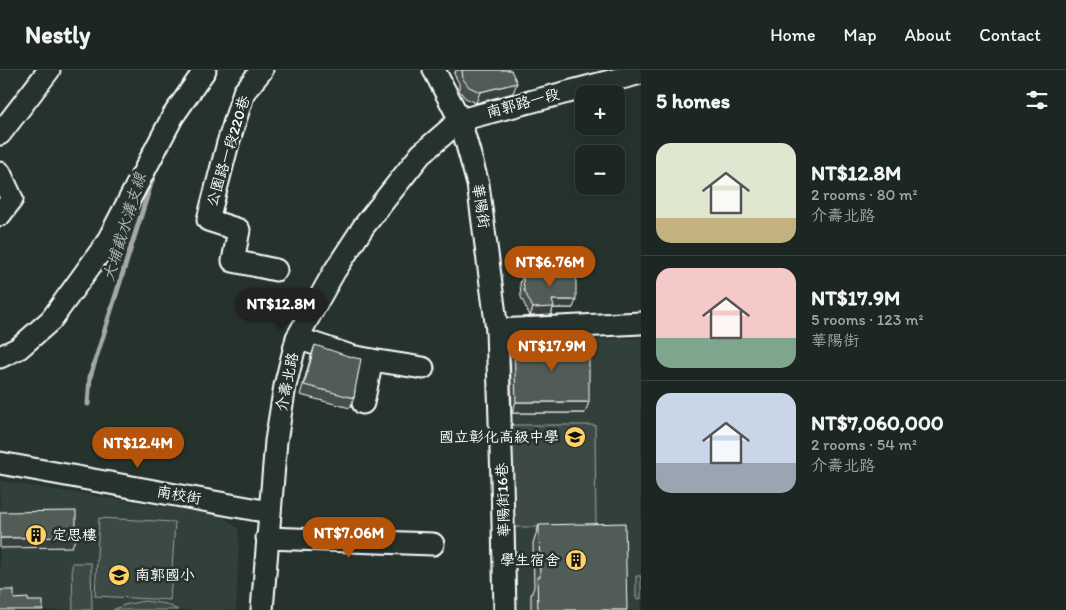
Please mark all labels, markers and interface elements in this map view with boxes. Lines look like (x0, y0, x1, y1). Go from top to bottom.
text: Nestly (25, 20, 90, 49)
text: Home (770, 24, 816, 46)
text: Map (844, 24, 877, 46)
text: About (905, 24, 951, 46)
text: Contact (979, 24, 1041, 46)
street label: 南郭路一段 (484, 85, 562, 121)
map controls (575, 85, 625, 195)
button: + (575, 85, 625, 135)
icon: filters (1023, 86, 1051, 114)
text: 5 homes (656, 88, 730, 113)
street label: 公園路一段220巷 (203, 93, 253, 209)
button: − (575, 145, 625, 195)
text: NT$12.8M (811, 160, 901, 185)
icon: home (696, 163, 756, 223)
water label: 大埔截水溝支線 (99, 170, 150, 283)
street label: 華陽街 (469, 182, 493, 230)
text: 2 rooms · 80 m² (811, 185, 917, 204)
text: 介壽北路 (811, 206, 875, 225)
pin: NT$6.76M (498, 246, 602, 288)
text: NT$6.76M (515, 252, 585, 271)
text: NT$17.9M (811, 285, 900, 310)
pin: NT$12.8M (229, 288, 333, 330)
icon: home (696, 288, 756, 348)
text: NT$12.8M (247, 294, 315, 313)
text: 5 rooms · 123 m² (811, 310, 923, 329)
pin: NT$17.9M (500, 330, 604, 372)
text: 華陽街 (811, 331, 859, 350)
text: NT$17.9M (518, 336, 586, 355)
street label: 介壽北路 (272, 351, 302, 413)
text: NT$7,060,000 (811, 410, 944, 435)
icon: home (696, 413, 756, 473)
school or university icon: 國立彰化高級中學 (563, 425, 587, 449)
pin: NT$12.4M (86, 426, 190, 469)
place label: 國立彰化高級中學 (439, 428, 559, 446)
text: NT$12.4M (103, 433, 173, 452)
text: 2 rooms · 54 m² (811, 435, 917, 454)
text: 介壽北路 (811, 456, 875, 475)
street label: 華陽街16巷 (493, 462, 513, 538)
street label: 南校街 (155, 482, 203, 508)
pin: NT$7.06M (297, 516, 401, 559)
building icon: 定思樓 (24, 523, 48, 547)
text: NT$7.06M (314, 523, 384, 542)
place label: 定思樓 (52, 526, 97, 544)
building icon: 學生宿舍 (564, 548, 588, 572)
place label: 學生宿舍 (500, 551, 560, 569)
school or university icon: 南郭國小 (107, 563, 131, 587)
place label: 南郭國小 (135, 566, 195, 584)

